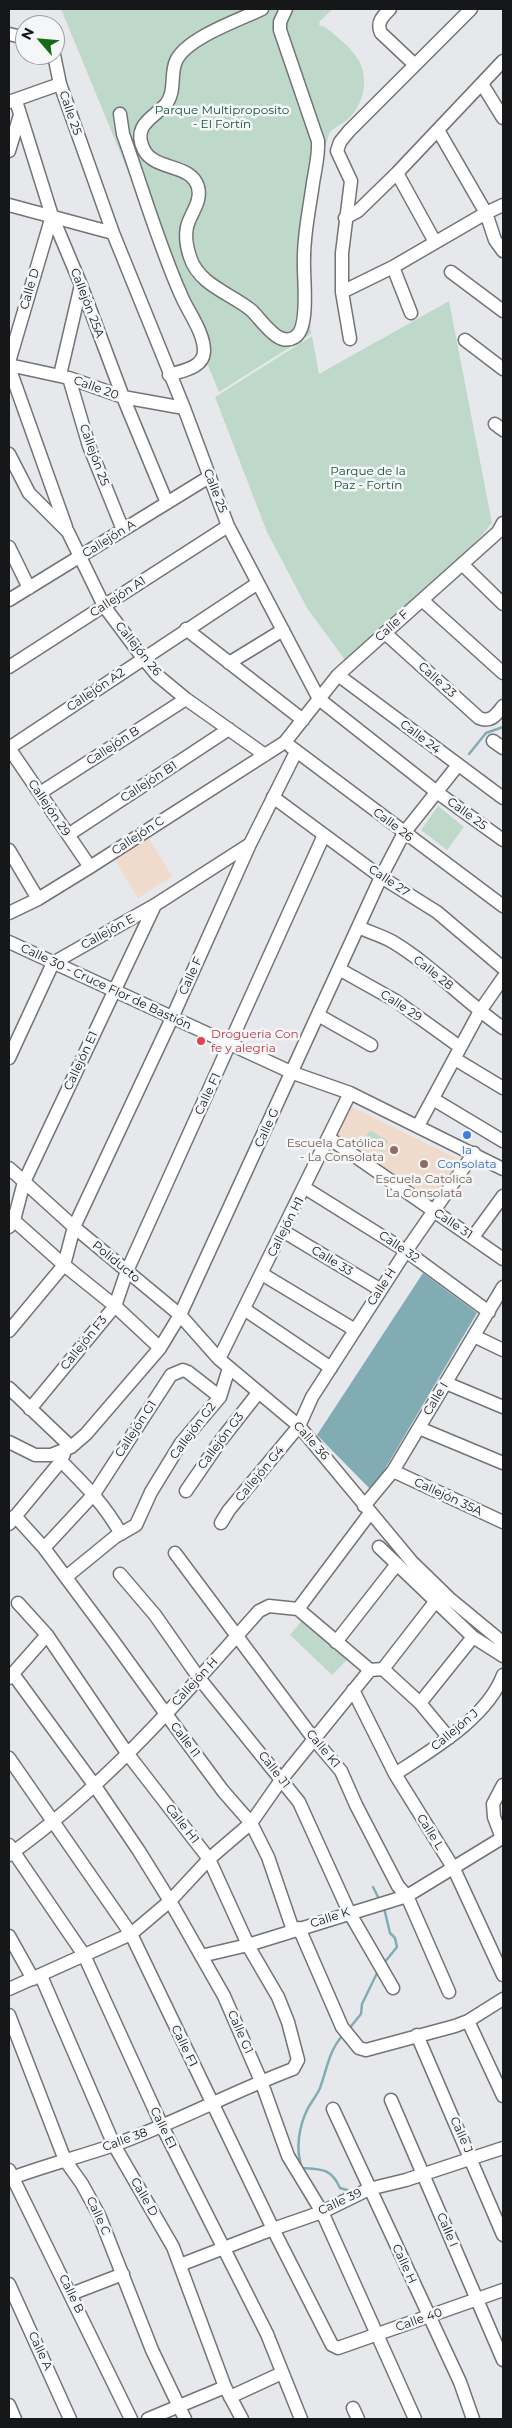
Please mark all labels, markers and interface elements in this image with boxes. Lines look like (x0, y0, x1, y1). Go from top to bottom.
north arrow (15, 15, 65, 65)
text: N (17, 25, 38, 43)
street label: Calle 25 (56, 89, 84, 137)
park label: Parque Multiproposito - El Fortín (155, 103, 289, 131)
street label: Callejón 25A (67, 266, 107, 340)
street label: Calle D (17, 267, 43, 311)
street label: Calle 20 (71, 373, 121, 403)
street label: Callejón 25 (76, 422, 112, 488)
park label: Parque de la Paz - Fortín (330, 464, 406, 492)
street label: Calle 25 (200, 467, 230, 515)
street label: Callejón A (80, 517, 138, 561)
street label: Callejón A1 (87, 574, 149, 620)
street label: Calle F (372, 607, 412, 645)
street label: Callejón 26 (112, 619, 164, 679)
street label: Calle 23 (415, 659, 459, 701)
street label: Callejón A2 (64, 665, 128, 715)
street label: Calle 24 (397, 717, 443, 757)
street label: Callejón B (84, 724, 142, 768)
street label: Callejón B1 (118, 758, 180, 806)
street label: Callejón 29 (25, 777, 73, 839)
street label: Calle 25 (444, 795, 490, 833)
street label: Calle 26 (370, 805, 416, 845)
street label: Callejón C (109, 814, 167, 858)
street label: Calle 27 (366, 862, 412, 900)
street label: Callejón E (79, 911, 137, 953)
street label: Calle 30 - Cruce Flor de Bastión (18, 941, 194, 1033)
street label: Calle 28 (410, 953, 456, 993)
street label: Calle F (176, 955, 206, 997)
street label: Calle 29 (378, 987, 424, 1025)
place label: Drogueria Con fe y alegria (211, 1027, 299, 1055)
street label: Callejón E1 (61, 1029, 101, 1093)
marker: Drogueria Con fe y alegria (195, 1035, 207, 1047)
street label: Calle F1 (192, 1071, 224, 1117)
street label: Calle G (252, 1106, 282, 1150)
marker: la Consolata (461, 1129, 473, 1141)
place label: Escuela Católica - La Consolata (287, 1136, 384, 1164)
place label: la Consolata (437, 1143, 497, 1171)
marker: Escuela Católica - La Consolata (388, 1144, 400, 1156)
marker: Escuela Catolica La Consolata (418, 1158, 430, 1170)
place label: Escuela Catolica La Consolata (375, 1172, 473, 1200)
street label: Callejón H1 (265, 1195, 307, 1259)
street label: Calle 31 (431, 1206, 475, 1242)
street label: Calle 32 (376, 1228, 422, 1266)
street label: Poliducto (89, 1238, 143, 1286)
street label: Calle 33 (309, 1243, 355, 1279)
street label: Calle H (364, 1265, 400, 1309)
street label: Callejón F3 (58, 1313, 110, 1373)
street label: Calle I (421, 1380, 451, 1418)
street label: Callejón G1 (112, 1398, 160, 1460)
street label: Callejón G2 (167, 1400, 219, 1462)
street label: Callejón G3 (195, 1410, 247, 1472)
street label: Calle 36 (290, 1419, 332, 1463)
street label: Callejón G4 (233, 1443, 287, 1505)
street label: Callejón 35A (412, 1475, 484, 1519)
street label: Callejón H (169, 1655, 221, 1709)
street label: Callejón J (428, 1706, 482, 1754)
street label: Calle I1 (167, 1720, 203, 1760)
street label: Calle K1 (303, 1727, 343, 1771)
street label: Calle J1 (255, 1749, 293, 1791)
street label: Calle H1 (162, 1801, 202, 1847)
street label: Calle L (413, 1811, 447, 1853)
street label: Calle K (308, 1905, 352, 1931)
street label: Calle G1 (224, 2008, 256, 2056)
street label: Calle F1 (168, 2023, 200, 2069)
street label: Calle E1 (147, 2105, 179, 2151)
street label: Calle J (447, 2115, 475, 2155)
street label: Calle 38 (101, 2125, 149, 2155)
street label: Calle D (127, 2175, 161, 2219)
street label: Calle 39 (316, 2186, 364, 2218)
street label: Calle C (83, 2194, 113, 2238)
street label: Calle I (433, 2211, 461, 2249)
street label: Calle H (389, 2242, 419, 2286)
street label: Calle B (55, 2272, 87, 2316)
street label: Calle 40 (394, 2305, 444, 2335)
street label: Calle A (25, 2329, 55, 2373)

